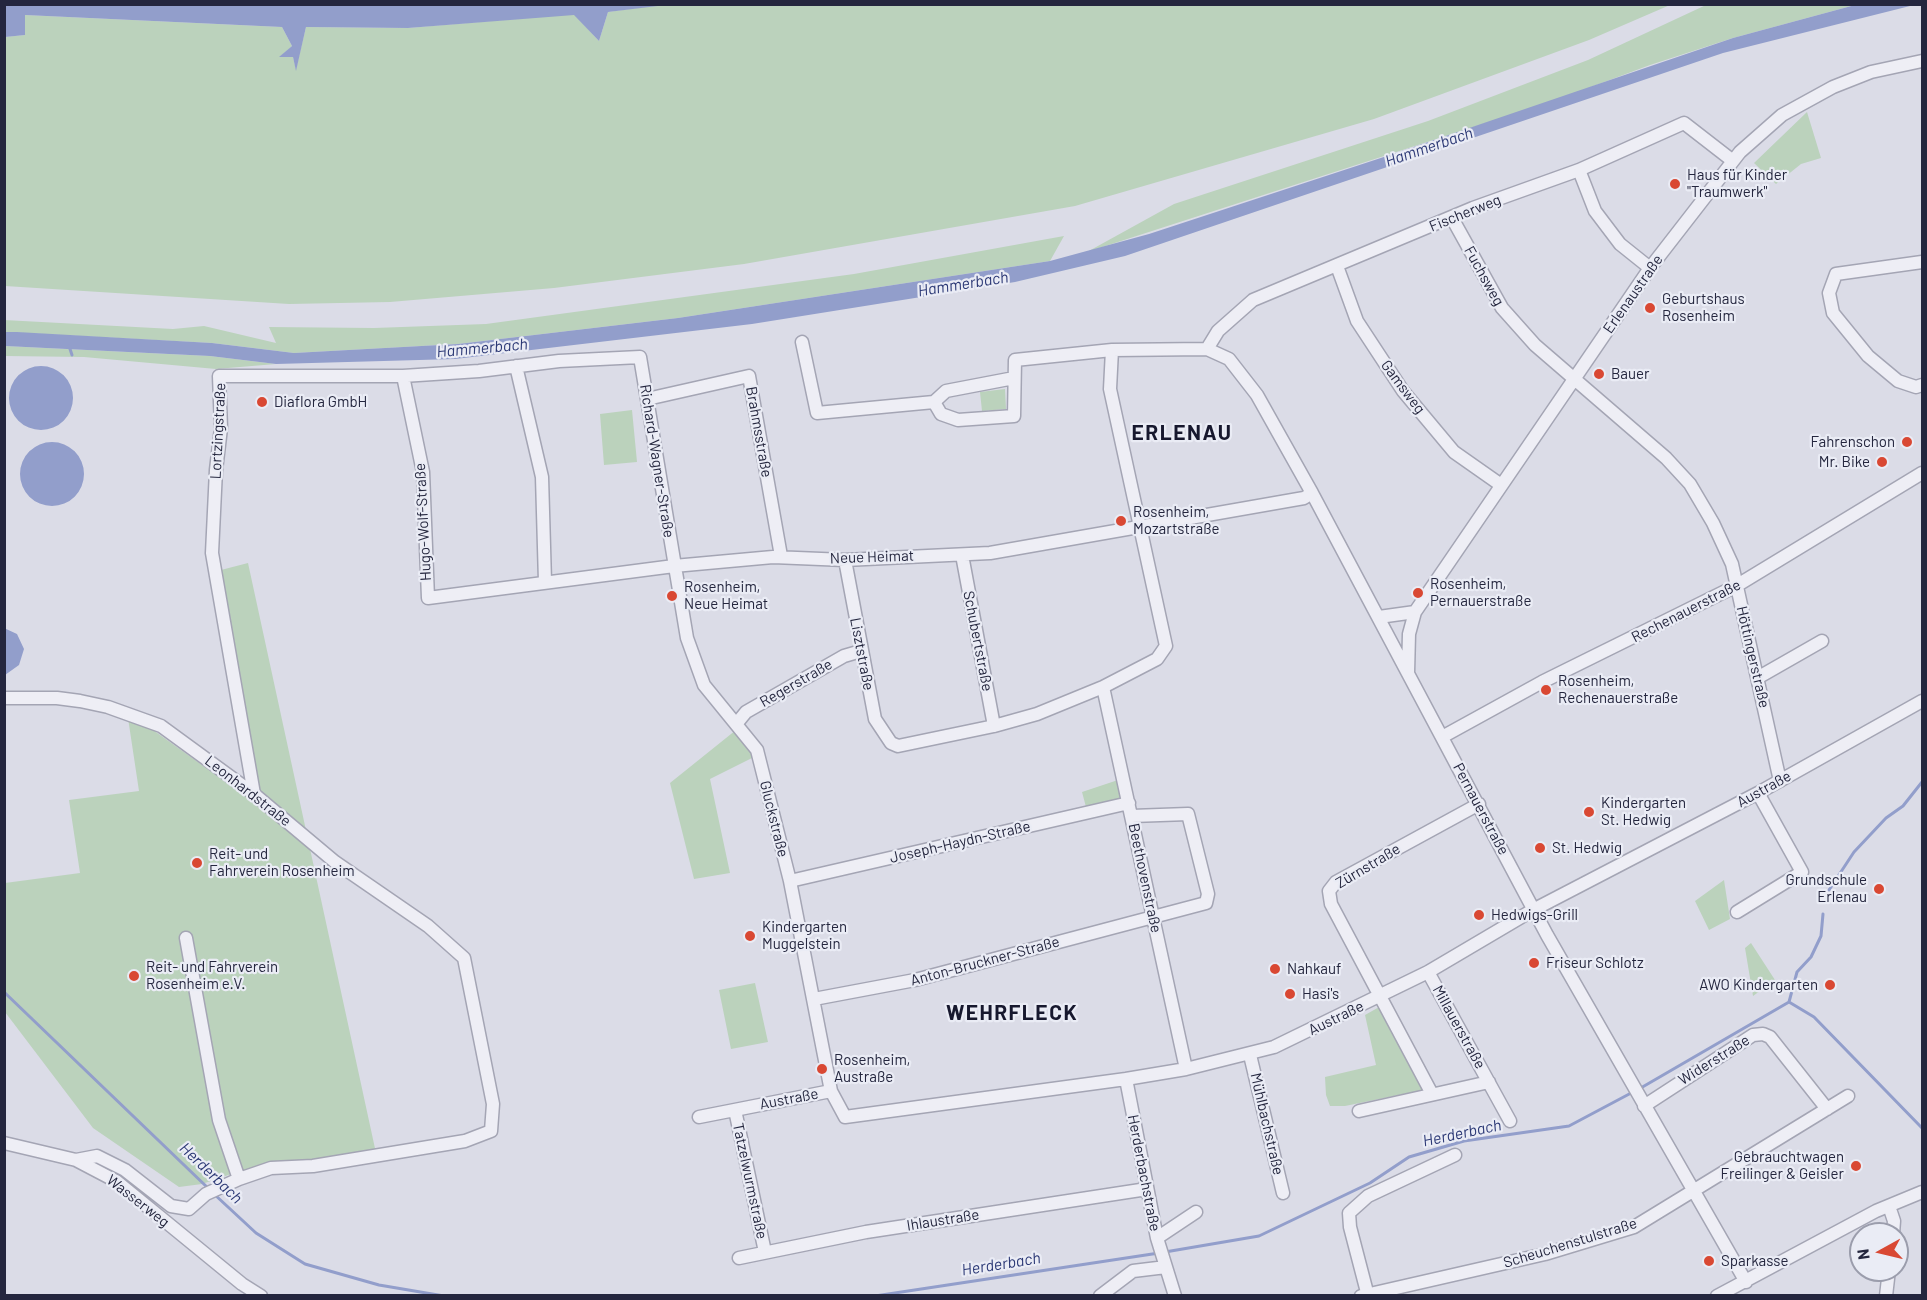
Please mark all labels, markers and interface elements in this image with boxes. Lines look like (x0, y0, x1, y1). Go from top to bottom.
water label: Hammerbach (1383, 123, 1475, 171)
place label: Haus für Kinder "Traumwerk" (1687, 166, 1787, 201)
marker: Haus für Kinder "Traumwerk" (1668, 177, 1682, 191)
street label: Fischerweg (1426, 190, 1504, 236)
street label: Fuchsweg (1460, 243, 1508, 309)
street label: Erlenaustraße (1599, 251, 1667, 337)
water label: Hammerbach (916, 267, 1010, 301)
place label: Geburtshaus Rosenheim (1662, 290, 1745, 325)
marker: Geburtshaus Rosenheim (1643, 301, 1657, 315)
water label: Hammerbach (436, 334, 528, 362)
street label: Gamsweg (1377, 357, 1429, 417)
place label: Bauer (1611, 365, 1649, 383)
marker: Bauer (1592, 367, 1606, 381)
street label: Lortzingstraße (206, 382, 230, 480)
street label: Richard-Wagner-Straße (636, 383, 678, 539)
street label: Brahmsstraße (742, 385, 776, 479)
place label: Diaflora GmbH (274, 393, 367, 411)
marker: Diaflora GmbH (255, 395, 269, 409)
district label: ERLENAU (1132, 420, 1232, 446)
place label: Fahrenschon (1810, 433, 1895, 451)
marker: Fahrenschon (1900, 435, 1914, 449)
place label: Mr. Bike (1819, 453, 1870, 471)
marker: Mr. Bike (1875, 455, 1889, 469)
street label: Hugo-Wolf-Straße (411, 462, 435, 582)
place label: Rosenheim, Mozartstraße (1133, 503, 1219, 538)
marker: Rosenheim, Mozartstraße (1114, 514, 1128, 528)
street label: Neue Heimat (830, 547, 914, 567)
place label: Rosenheim, Pernauerstraße (1430, 575, 1531, 610)
street label: Rechenauerstraße (1628, 576, 1744, 646)
place label: Rosenheim, Neue Heimat (684, 578, 768, 613)
marker: Rosenheim, Pernauerstraße (1411, 586, 1425, 600)
marker: Rosenheim, Neue Heimat (665, 589, 679, 603)
street label: Schubertstraße (959, 589, 997, 693)
street label: Höttingerstraße (1733, 604, 1773, 710)
street label: Lisztstraße (846, 616, 878, 692)
street label: Regerstraße (757, 655, 835, 711)
place label: Rosenheim, Rechenauerstraße (1558, 672, 1678, 707)
marker: Rosenheim, Rechenauerstraße (1539, 683, 1553, 697)
street label: Leonhardstraße (201, 752, 295, 830)
street label: Pernauerstraße (1449, 760, 1513, 858)
street label: Austraße (1734, 767, 1794, 811)
street label: Gluckstraße (756, 779, 792, 859)
place label: Kindergarten St. Hedwig (1601, 794, 1686, 829)
marker: Kindergarten St. Hedwig (1582, 805, 1596, 819)
street label: Joseph-Haydn-Straße (888, 817, 1032, 867)
street label: Beethovenstraße (1125, 822, 1165, 934)
place label: St. Hedwig (1552, 839, 1622, 857)
street label: Zürnstraße (1333, 840, 1403, 892)
marker: St. Hedwig (1533, 841, 1547, 855)
place label: Reit- und Fahrverein Rosenheim (209, 845, 355, 880)
marker: Reit- und Fahrverein Rosenheim (190, 856, 204, 870)
place label: Grundschule Erlenau (1786, 871, 1867, 906)
marker: Grundschule Erlenau (1872, 882, 1886, 896)
place label: Hedwigs-Grill (1491, 906, 1578, 924)
marker: Hedwigs-Grill (1472, 908, 1486, 922)
place label: Kindergarten Muggelstein (762, 918, 847, 953)
marker: Kindergarten Muggelstein (743, 929, 757, 943)
street label: Anton-Bruckner-Straße (908, 932, 1062, 990)
place label: Friseur Schlotz (1546, 954, 1644, 972)
marker: Friseur Schlotz (1527, 956, 1541, 970)
place label: Reit- und Fahrverein Rosenheim e.V. (146, 958, 278, 993)
place label: Nahkauf (1287, 960, 1341, 978)
marker: Nahkauf (1268, 962, 1282, 976)
marker: Reit- und Fahrverein Rosenheim e.V. (127, 969, 141, 983)
place label: AWO Kindergarten (1699, 976, 1818, 994)
marker: AWO Kindergarten (1823, 978, 1837, 992)
street label: Millauerstraße (1429, 982, 1489, 1072)
place label: Hasi's (1302, 985, 1339, 1003)
marker: Hasi's (1283, 987, 1297, 1001)
street label: Austraße (1305, 997, 1367, 1039)
district label: WEHRFLECK (946, 1000, 1078, 1026)
street label: Widerstraße (1675, 1031, 1753, 1089)
place label: Rosenheim, Austraße (834, 1051, 910, 1086)
marker: Rosenheim, Austraße (815, 1062, 829, 1076)
street label: Mühlbachstraße (1247, 1071, 1287, 1177)
street label: Austraße (758, 1085, 820, 1113)
street label: Herderbachstraße (1124, 1113, 1164, 1233)
water label: Herderbach (1421, 1115, 1503, 1151)
street label: Tatzelwurmstraße (729, 1121, 771, 1241)
water label: Herderbach (176, 1138, 246, 1208)
place label: Gebrauchtwagen Freilinger & Geisler (1721, 1148, 1844, 1183)
marker: Gebrauchtwagen Freilinger & Geisler (1849, 1159, 1863, 1173)
street label: Wasserweg (103, 1171, 173, 1231)
street label: Ihlaustraße (905, 1205, 981, 1235)
street label: Scheuchenstulstraße (1501, 1214, 1639, 1272)
north arrow (1849, 1222, 1909, 1282)
water label: Herderbach (960, 1248, 1042, 1280)
text: N (1853, 1248, 1873, 1261)
place label: Sparkasse (1721, 1252, 1788, 1270)
marker: Sparkasse (1702, 1254, 1716, 1268)

